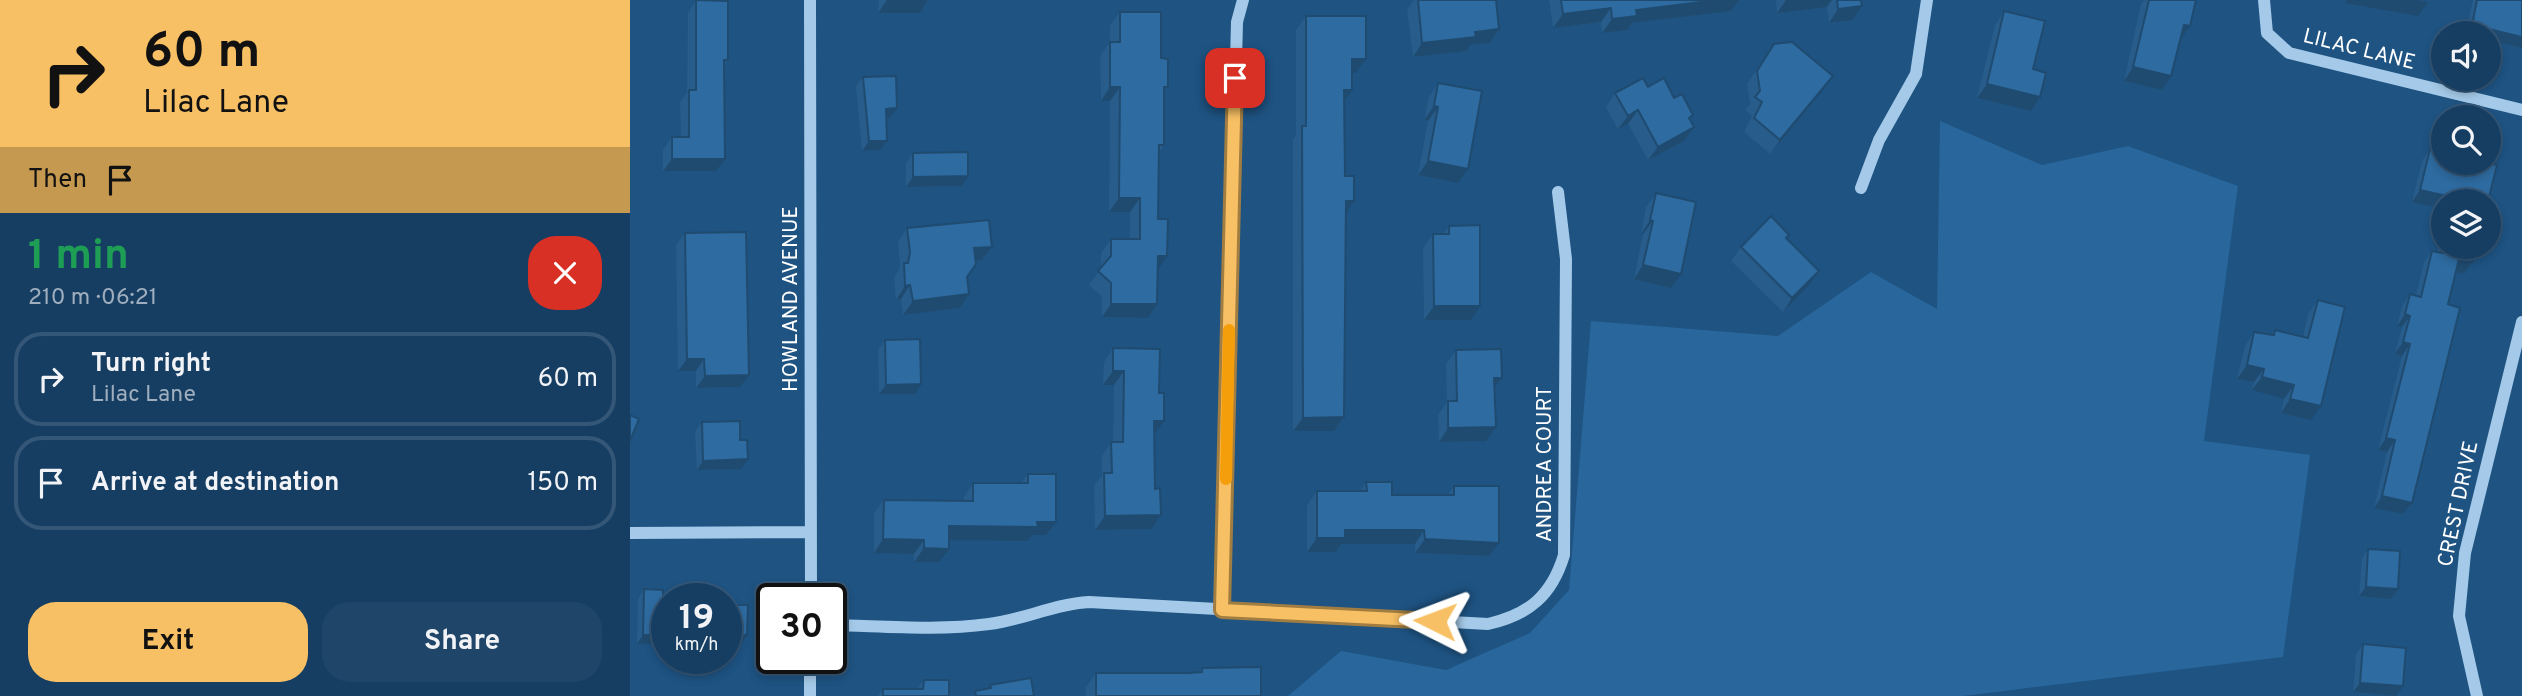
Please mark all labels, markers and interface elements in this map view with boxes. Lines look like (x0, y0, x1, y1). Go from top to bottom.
map controls (2431, 21, 2501, 259)
button: sound (2431, 21, 2501, 91)
text: 60 m (143, 23, 261, 85)
street label: LILAC LANE (2300, 23, 2418, 77)
icon: right (28, 28, 119, 119)
pin (1205, 48, 1265, 108)
icon: arrive (1216, 59, 1254, 97)
text: Lilac Lane (143, 84, 289, 124)
button: search (2431, 105, 2501, 175)
icon: arrive (101, 161, 139, 199)
text: Then (28, 164, 87, 197)
button: layers (2431, 189, 2501, 259)
street label: HOWLAND AVENUE (778, 206, 805, 392)
text: 1 min (28, 231, 129, 284)
button: close (528, 236, 602, 310)
text: 210 m · 06:21 (28, 284, 157, 313)
text: Turn right (91, 348, 211, 381)
icon: right (32, 360, 70, 398)
text: 60 m (538, 363, 598, 396)
text: Lilac Lane (91, 381, 196, 410)
street label: ANDREA COURT (1532, 386, 1559, 542)
street label: CREST DRIVE (2432, 439, 2486, 569)
icon: arrive (32, 464, 70, 502)
text: Arrive at destination (91, 467, 339, 500)
text: 150 m (527, 467, 598, 500)
speed limit sign: 30 (756, 583, 847, 674)
position arrow (1398, 584, 1472, 658)
text: 19 (679, 597, 714, 641)
button: Exit (28, 602, 308, 682)
button: Share (322, 602, 602, 682)
text: km/h (675, 634, 718, 657)

